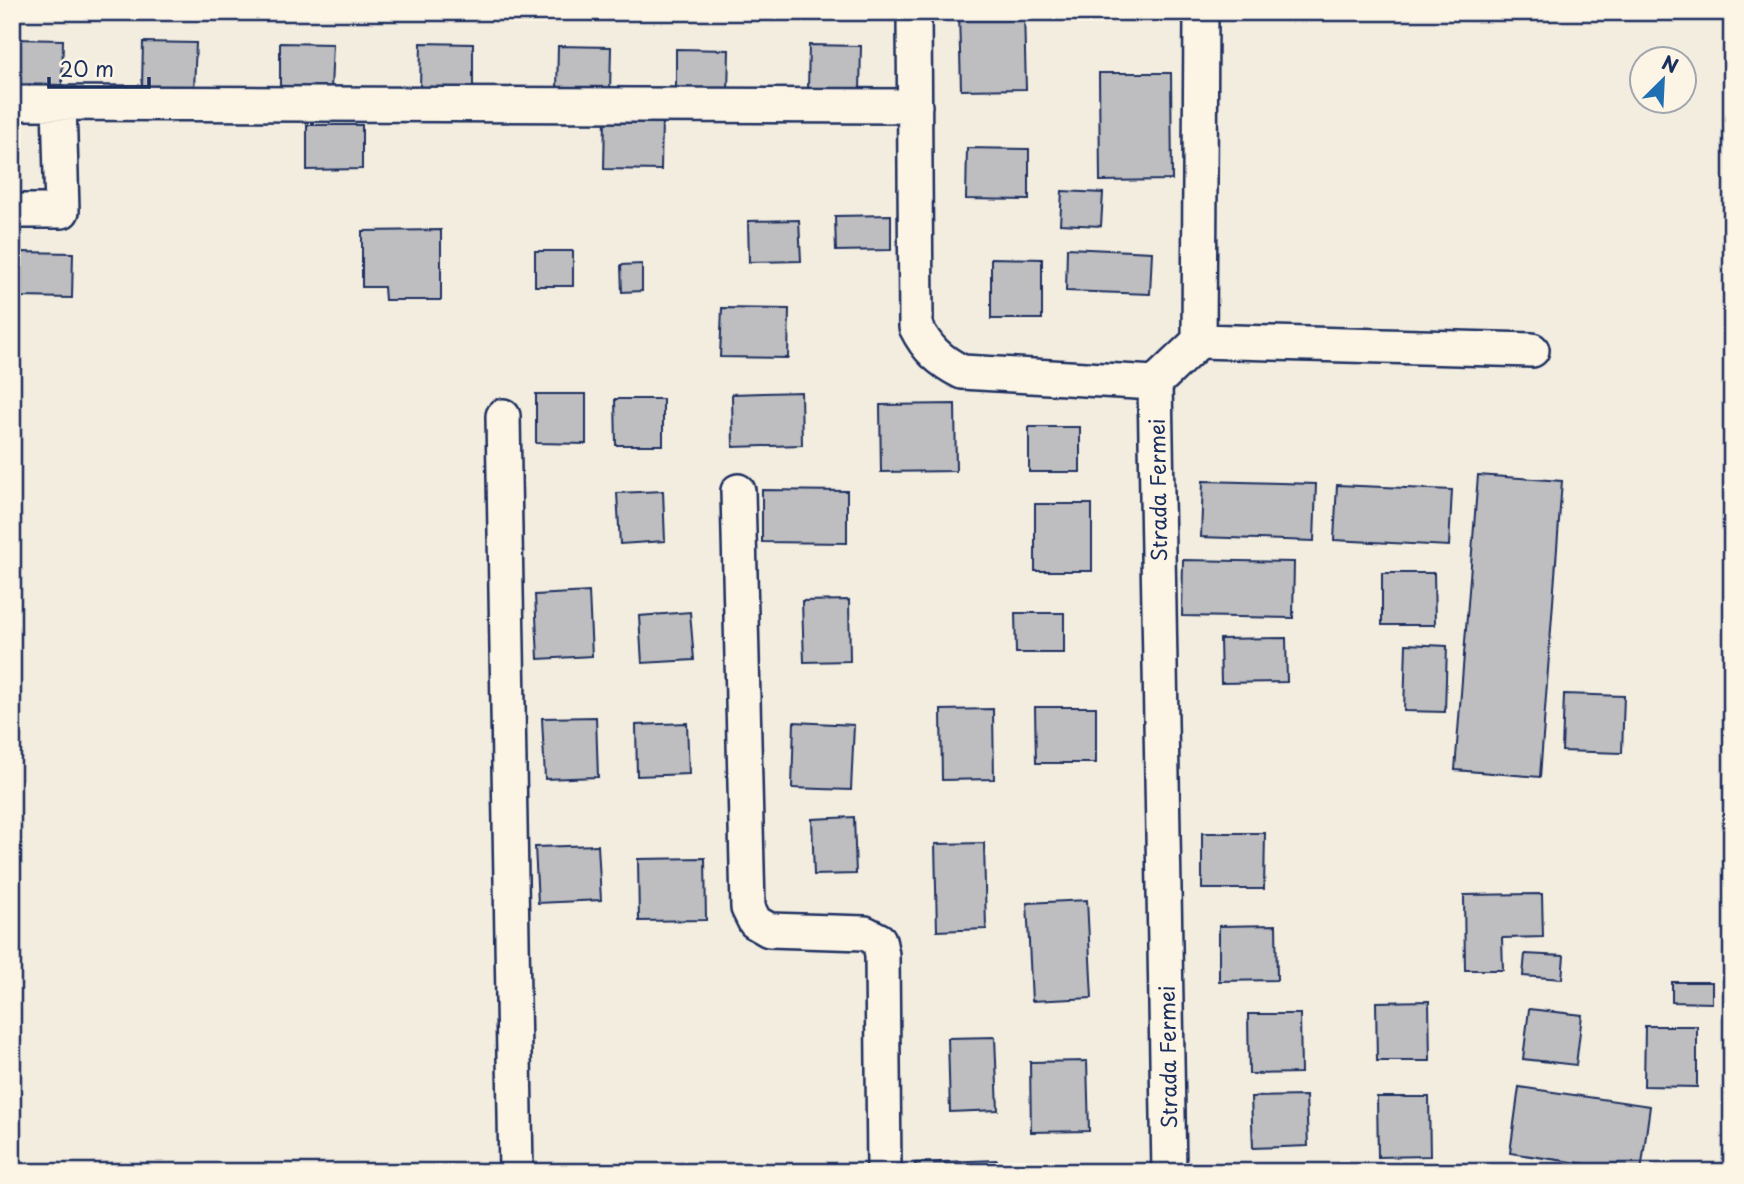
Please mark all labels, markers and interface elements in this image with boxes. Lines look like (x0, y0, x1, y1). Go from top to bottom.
scale bar (49, 46, 149, 90)
north arrow (1628, 46, 1698, 116)
text: N (1658, 48, 1683, 79)
text: 20 m (60, 52, 114, 84)
street label: Strada Fermei (1140, 418, 1174, 562)
street label: Strada Fermei (1150, 985, 1184, 1129)

